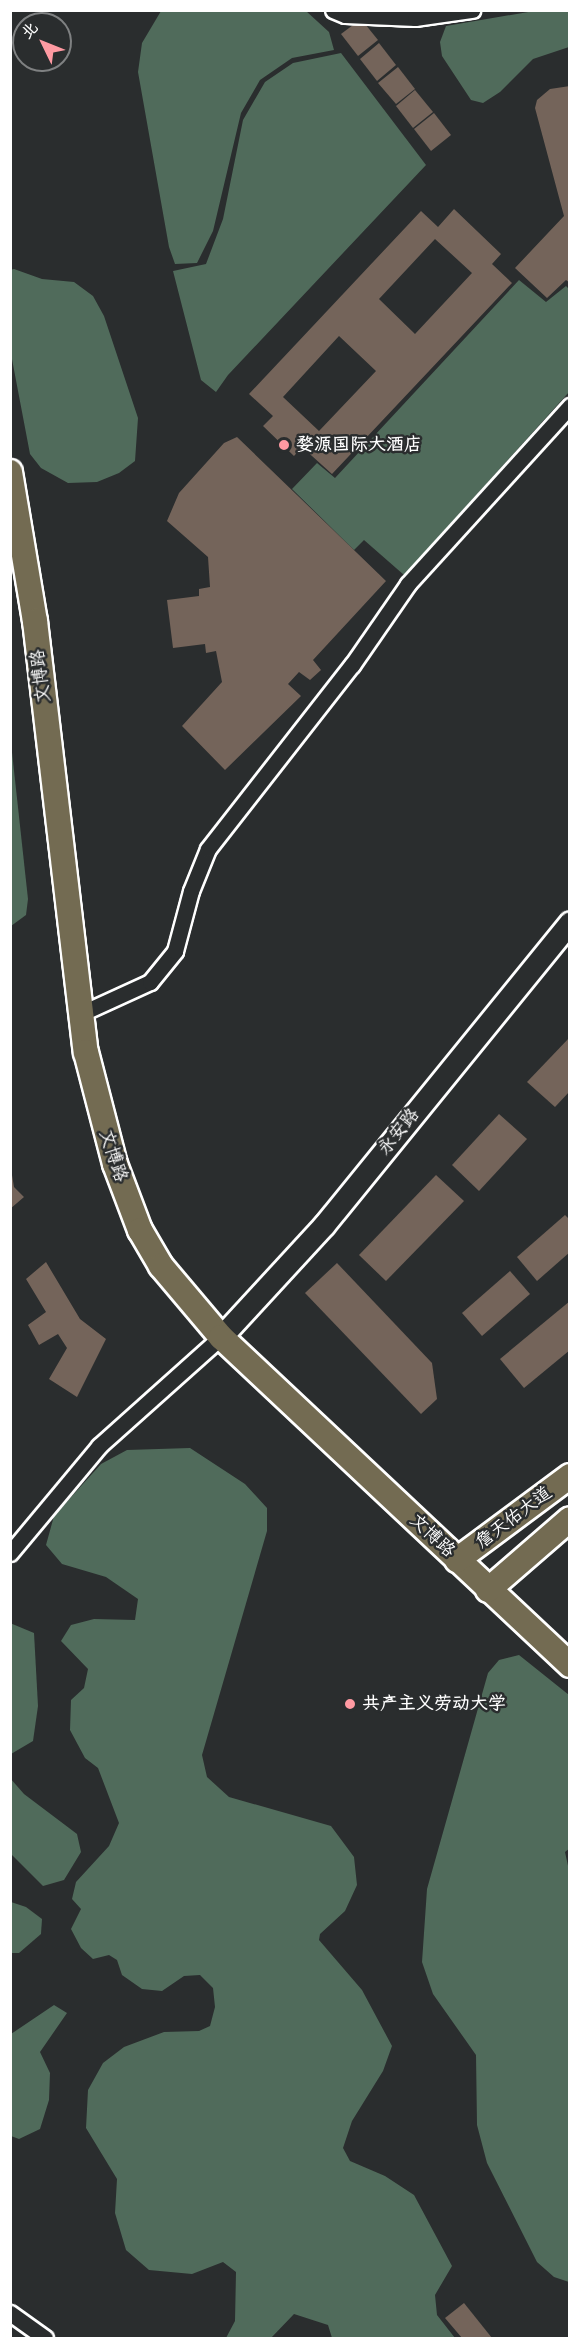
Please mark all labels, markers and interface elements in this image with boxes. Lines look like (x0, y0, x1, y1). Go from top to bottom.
north arrow (12, 12, 72, 72)
text: 北 (18, 18, 42, 43)
place label: 婺源国际大酒店 (296, 434, 422, 456)
marker: 婺源国际大酒店 (277, 438, 291, 452)
street label: 文博路 (27, 648, 55, 704)
street label: 永安路 (374, 1104, 424, 1160)
street label: 文博路 (94, 1127, 132, 1185)
street label: 詹天佑大道 (472, 1482, 556, 1554)
street label: 文博路 (405, 1510, 459, 1562)
place label: 共产主义劳动大学 (362, 1693, 506, 1715)
marker: 共产主义劳动大学 (343, 1697, 357, 1711)

